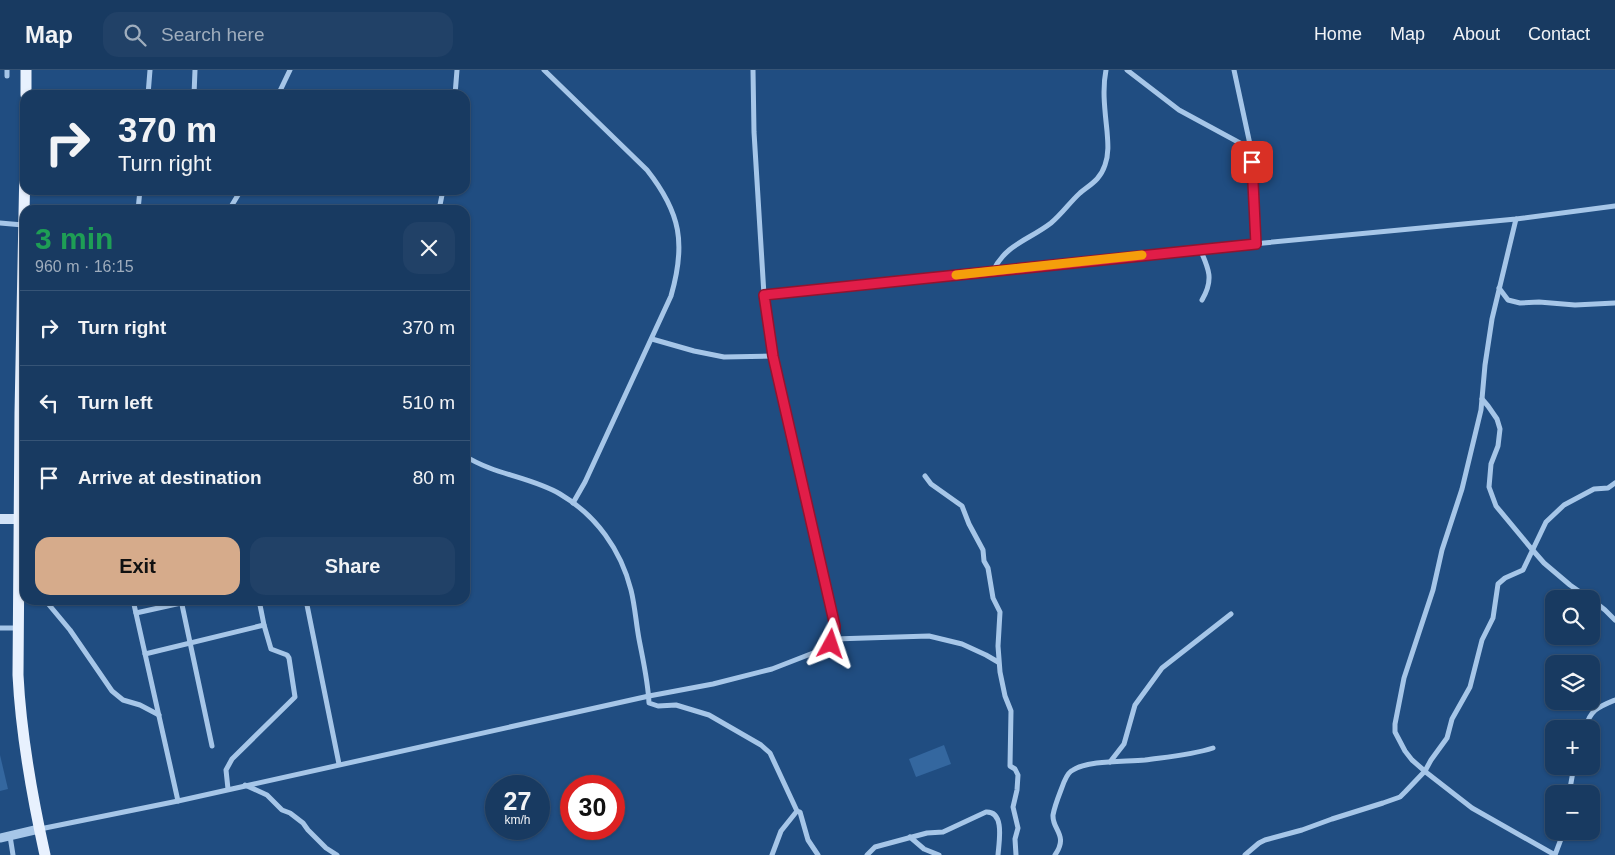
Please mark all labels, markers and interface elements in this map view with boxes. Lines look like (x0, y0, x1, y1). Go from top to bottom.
search box (103, 12, 453, 57)
text: Map (25, 21, 73, 48)
icon: search (121, 21, 149, 49)
text: Search here (161, 24, 265, 45)
text: Home (1314, 24, 1362, 44)
text: Map (1390, 24, 1425, 44)
text: About (1453, 24, 1500, 44)
text: Contact (1528, 24, 1590, 44)
icon: right (35, 110, 100, 175)
text: 370 m (118, 110, 217, 149)
pin (1231, 141, 1273, 183)
icon: arrive (1238, 148, 1266, 176)
text: Turn right (118, 151, 211, 176)
text: 3 min (35, 222, 113, 255)
button: close (403, 222, 455, 274)
text: 960 m · 16:15 (35, 258, 134, 275)
icon: right (35, 314, 63, 342)
text: Turn right (78, 317, 166, 338)
text: 370 m (402, 317, 455, 338)
icon: left (35, 389, 63, 417)
text: Turn left (78, 392, 153, 413)
text: 510 m (402, 392, 455, 413)
icon: arrive (35, 464, 63, 492)
text: Arrive at destination (78, 467, 262, 488)
text: 80 m (413, 467, 455, 488)
button: Exit (35, 537, 240, 595)
button: Share (250, 537, 455, 595)
map controls (1545, 590, 1600, 840)
button: search (1545, 590, 1600, 645)
position arrow (804, 617, 856, 669)
button: layers (1545, 655, 1600, 710)
button: + (1545, 720, 1600, 775)
speed limit sign: 30 (560, 775, 625, 840)
button: − (1545, 785, 1600, 840)
text: 27 (504, 787, 531, 815)
text: km/h (504, 813, 531, 827)

